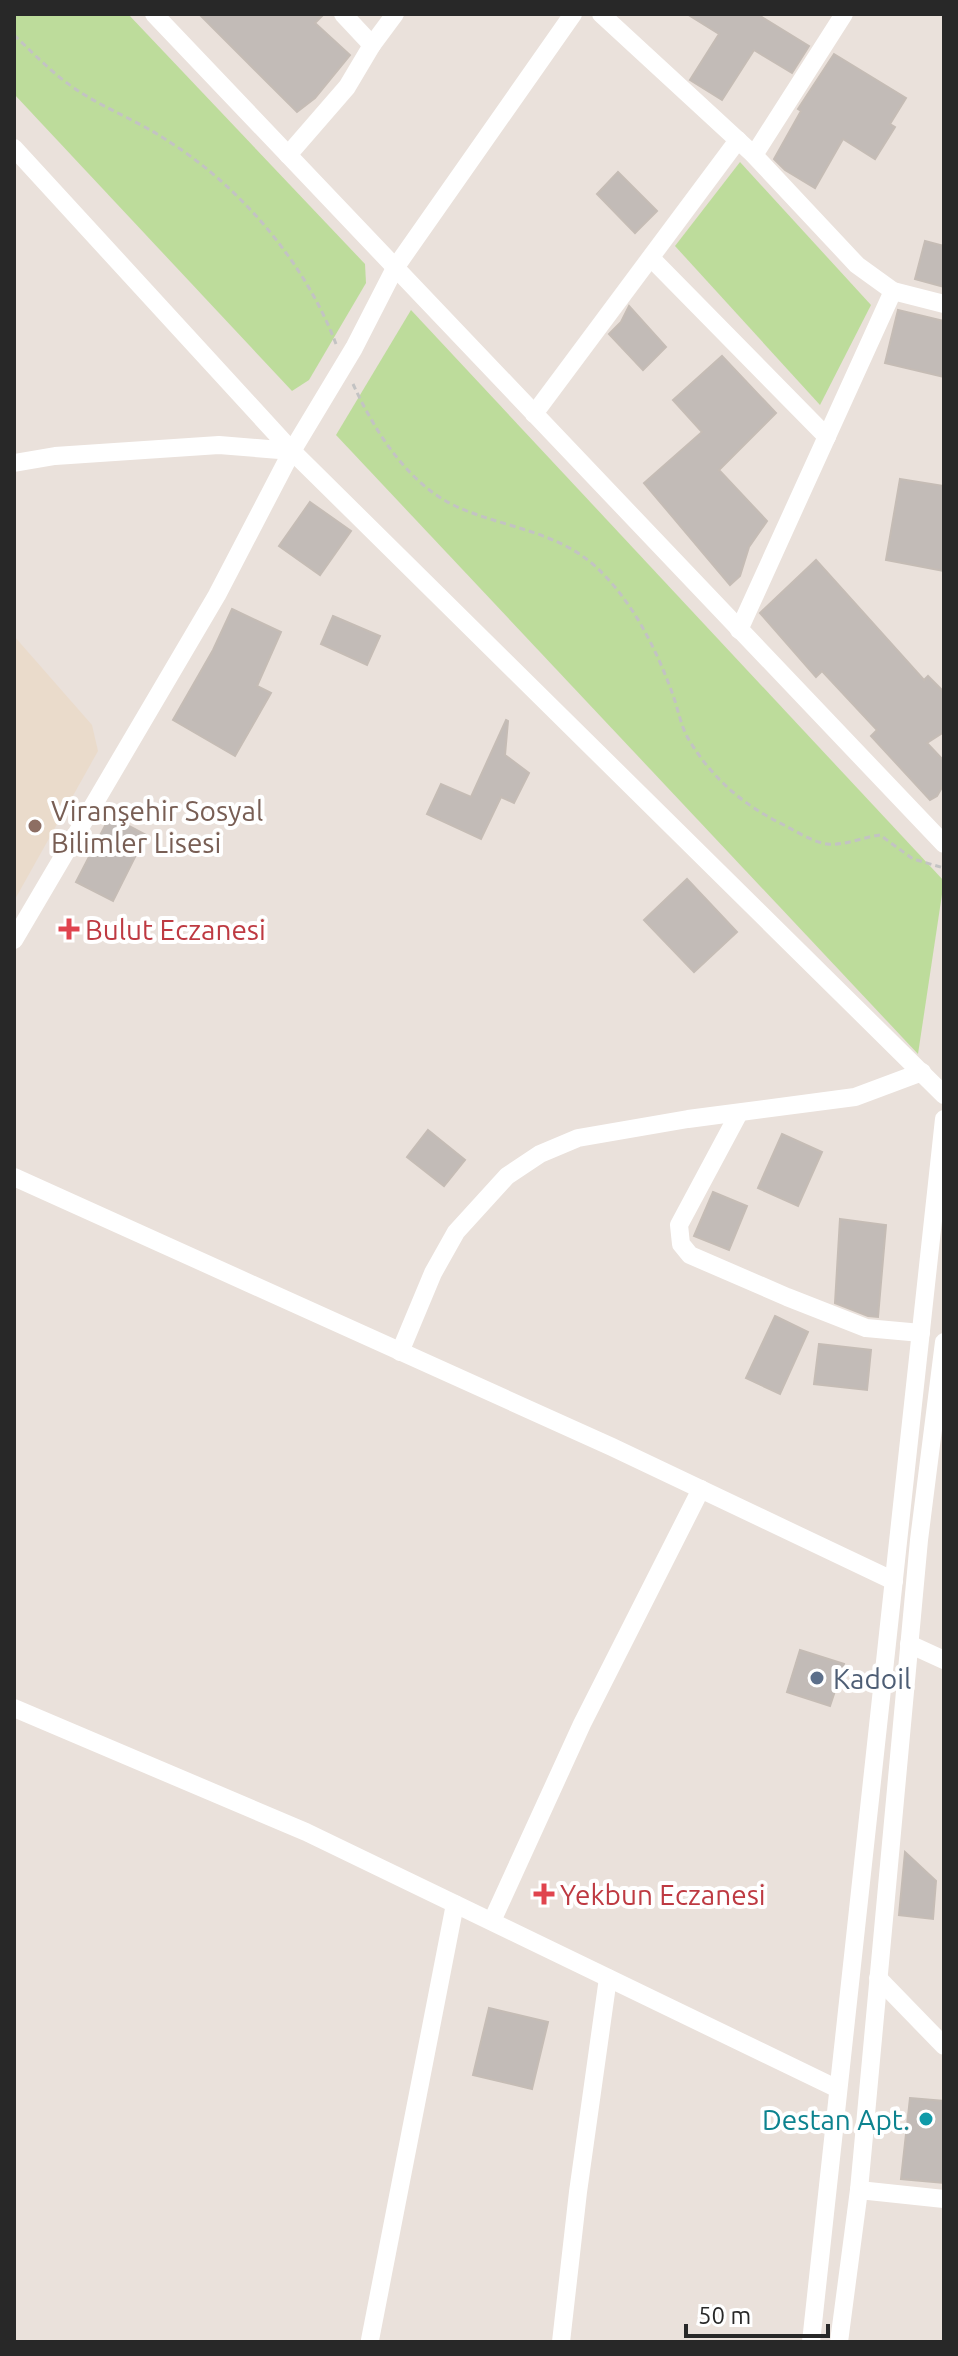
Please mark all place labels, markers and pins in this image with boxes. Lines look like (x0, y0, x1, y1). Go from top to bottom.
place label: Viranşehir Sosyal Bilimler Lisesi (51, 795, 263, 858)
marker: Viranşehir Sosyal Bilimler Lisesi (26, 817, 44, 835)
place label: Bulut Eczanesi (85, 914, 266, 945)
marker: Bulut Eczanesi (60, 920, 78, 938)
place label: Kadoil (833, 1663, 911, 1694)
marker: Kadoil (808, 1669, 826, 1687)
place label: Yekbun Eczanesi (560, 1879, 766, 1910)
marker: Yekbun Eczanesi (535, 1885, 553, 1903)
place label: Destan Apt. (762, 2104, 910, 2135)
marker: Destan Apt. (917, 2110, 935, 2128)

